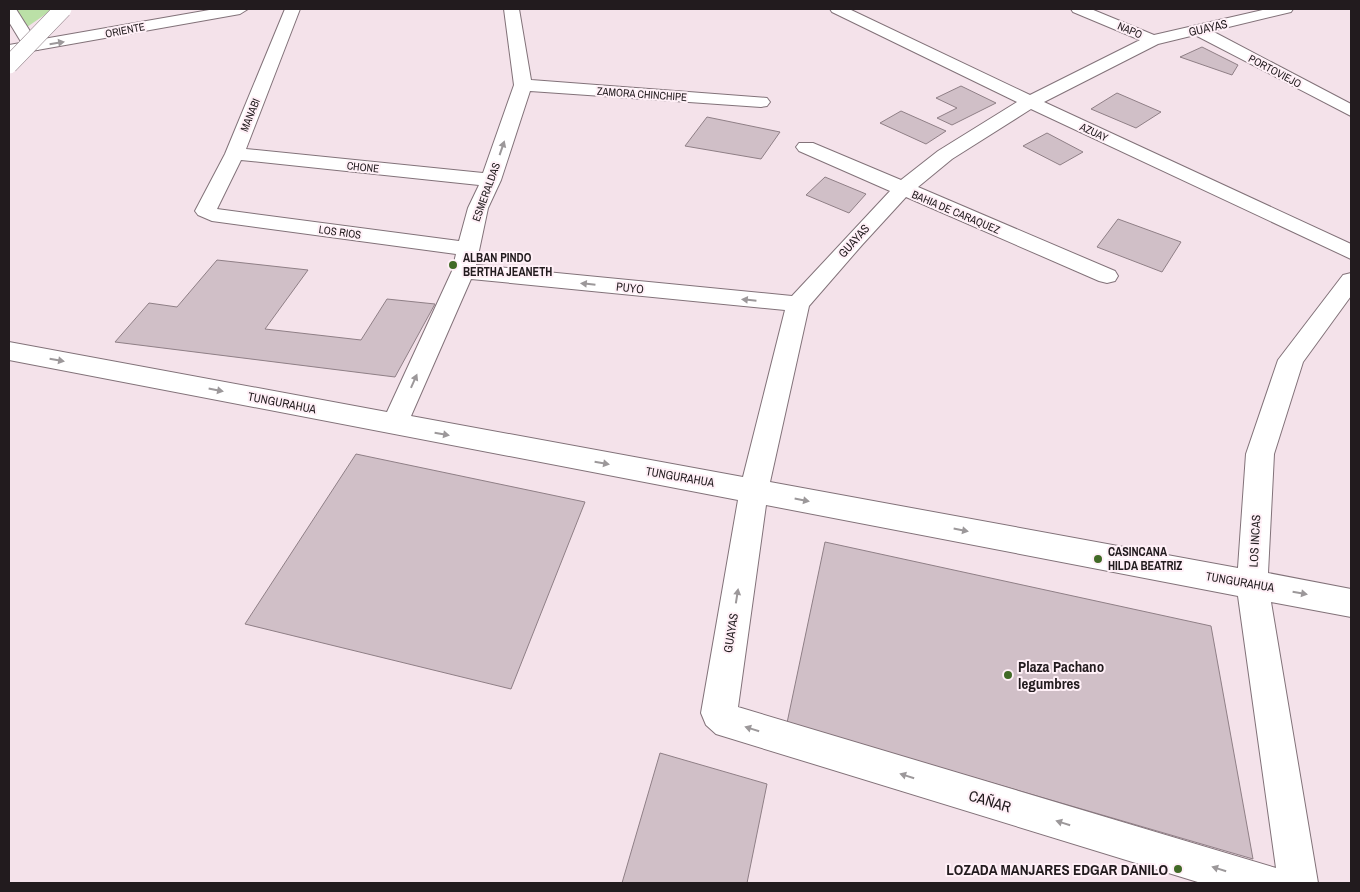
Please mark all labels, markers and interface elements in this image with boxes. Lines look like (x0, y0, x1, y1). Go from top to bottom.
street label: GUAYAS (1187, 16, 1230, 40)
street label: ORIENTE (104, 19, 146, 41)
street label: NAPO (1115, 19, 1145, 41)
one-way arrow (49, 39, 65, 47)
street label: PORTOVIEJO (1246, 51, 1304, 91)
street label: ZAMORA CHINCHIPE (597, 84, 687, 104)
street label: MANABI (237, 96, 263, 134)
street label: AZUAY (1077, 119, 1110, 145)
one-way arrow (499, 140, 506, 155)
street label: CHONE (346, 158, 380, 176)
street label: ESMERALDAS (469, 161, 503, 223)
street label: BAHIA DE CARAQUEZ (910, 187, 1003, 237)
street label: GUAYAS (835, 221, 873, 261)
street label: LOS RIOS (318, 222, 362, 242)
place label: ALBAN PINDO BERTHA JEANETH (463, 250, 552, 280)
marker: ALBAN PINDO BERTHA JEANETH (447, 259, 459, 271)
one-way arrow (579, 279, 595, 287)
street label: PUYO (615, 279, 645, 297)
one-way arrow (741, 295, 757, 303)
one-way arrow (49, 356, 65, 364)
one-way arrow (410, 374, 418, 388)
one-way arrow (209, 387, 225, 395)
street label: TUNGURAHUA (246, 389, 318, 418)
one-way arrow (434, 430, 450, 438)
one-way arrow (594, 459, 610, 467)
street label: TUNGURAHUA (644, 463, 716, 491)
one-way arrow (794, 496, 810, 504)
street label: LOS INCAS (1246, 514, 1264, 568)
one-way arrow (954, 526, 970, 534)
place label: CASINCANA HILDA BEATRIZ (1108, 544, 1182, 574)
marker: CASINCANA HILDA BEATRIZ (1092, 553, 1104, 565)
street label: TUNGURAHUA (1204, 568, 1276, 596)
one-way arrow (733, 587, 741, 603)
one-way arrow (1293, 590, 1309, 598)
street label: GUAYAS (720, 612, 742, 654)
place label: Plaza Pachano legumbres (1018, 656, 1104, 694)
marker: Plaza Pachano legumbres (1002, 669, 1014, 681)
one-way arrow (744, 725, 759, 733)
one-way arrow (900, 771, 915, 779)
street label: CAÑAR (966, 785, 1014, 817)
one-way arrow (1056, 818, 1071, 826)
place label: LOZADA MANJARES EDGAR DANILO (946, 859, 1168, 880)
marker: LOZADA MANJARES EDGAR DANILO (1172, 863, 1184, 875)
one-way arrow (1211, 865, 1226, 873)

